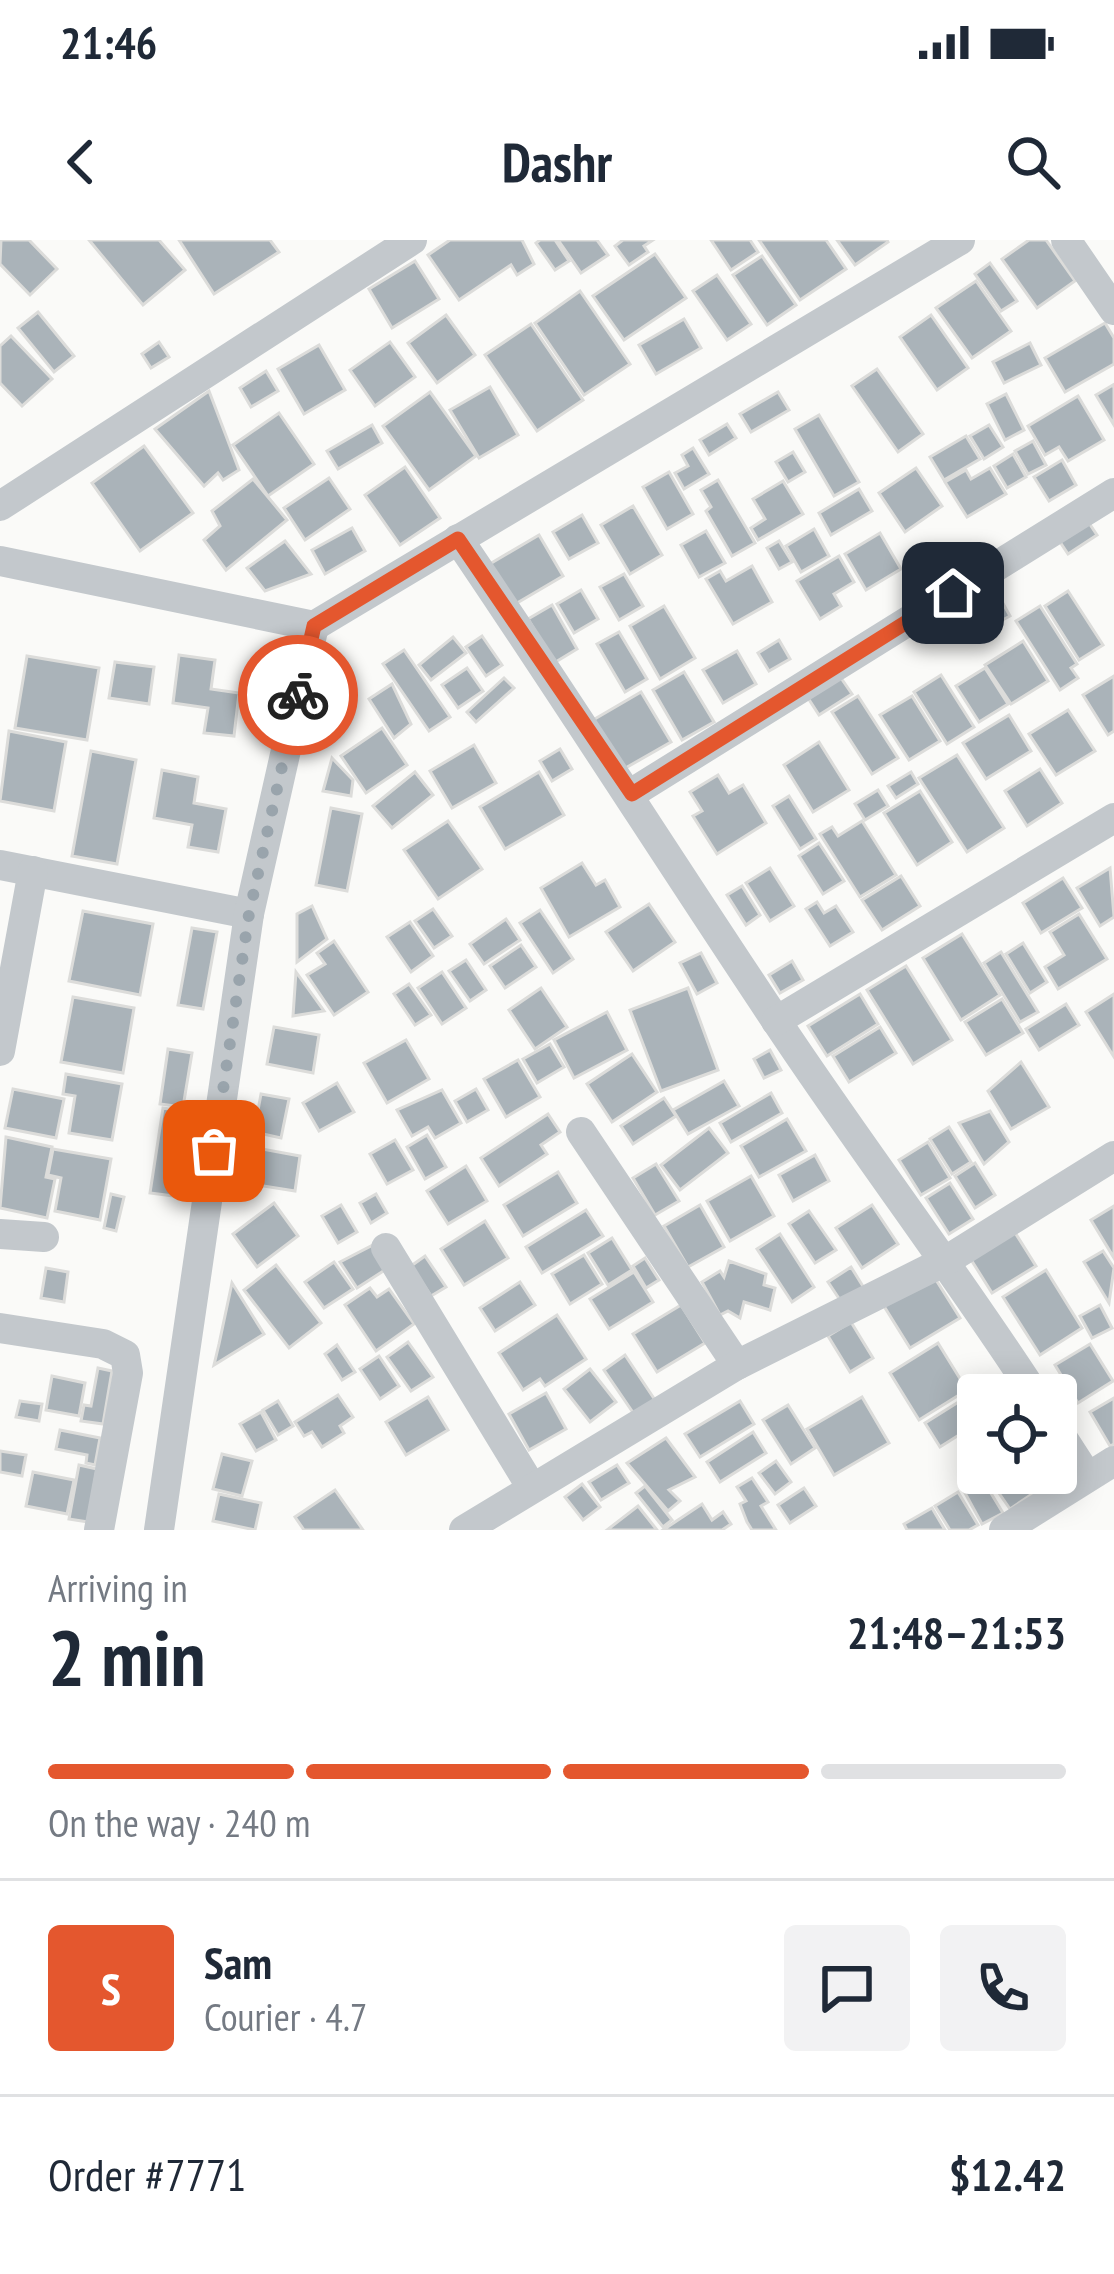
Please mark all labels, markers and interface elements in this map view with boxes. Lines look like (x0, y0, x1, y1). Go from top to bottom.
text: 21:46 (60, 13, 157, 71)
text: Dashr (502, 127, 612, 197)
icon: back (48, 129, 114, 195)
icon: search (1000, 129, 1066, 195)
pin (902, 542, 1004, 644)
icon: home (920, 560, 986, 626)
courier (238, 635, 358, 755)
icon: bike (265, 662, 331, 728)
pin (163, 1100, 265, 1202)
icon: bag (181, 1118, 247, 1184)
map controls (957, 1374, 1077, 1494)
button: locate (957, 1374, 1077, 1494)
text: Arriving in (48, 1562, 188, 1613)
text: 21:48–21:53 (847, 1603, 1066, 1661)
text: 2 min (48, 1607, 206, 1708)
text: On the way · 240 m (48, 1797, 310, 1848)
button: chat (784, 1925, 910, 2051)
button: phone (940, 1925, 1066, 2051)
text: Sam (204, 1933, 272, 1991)
text: S (101, 1959, 121, 2017)
text: Courier · 4.7 (204, 1991, 367, 2042)
text: Order #7771 (48, 2145, 246, 2203)
text: $12.42 (949, 2145, 1066, 2203)

